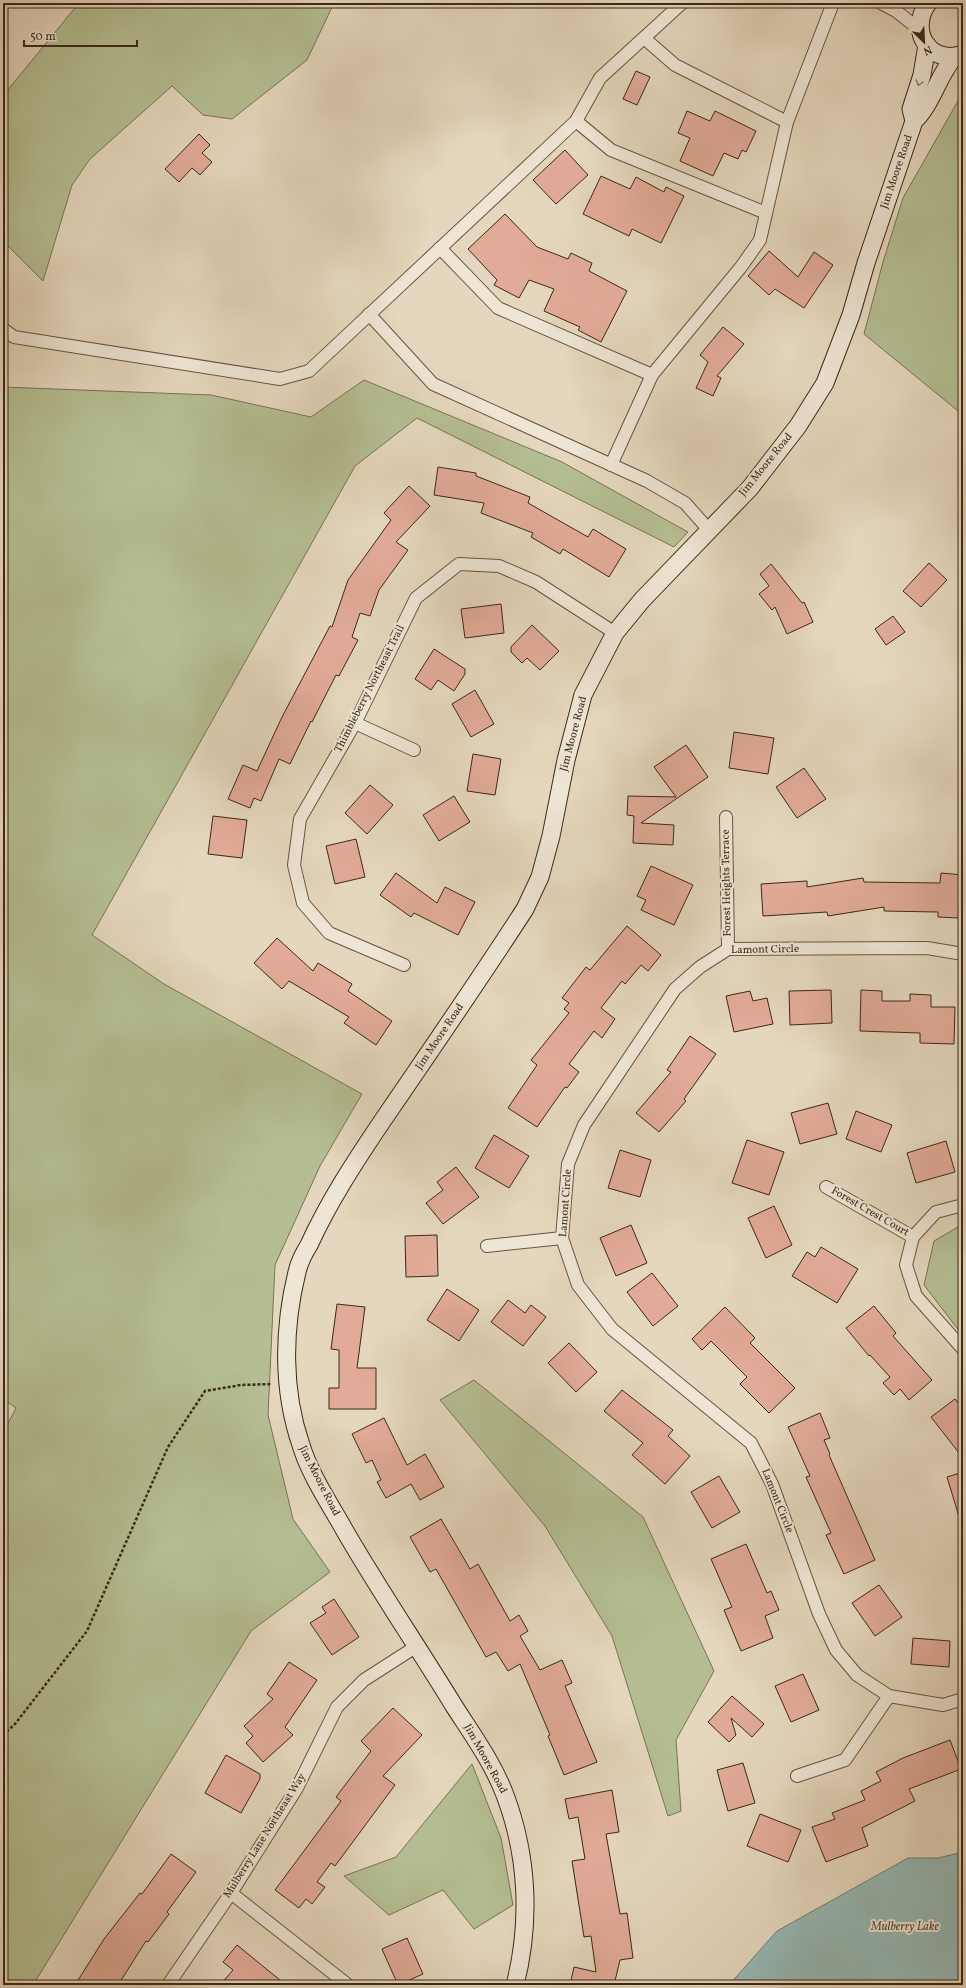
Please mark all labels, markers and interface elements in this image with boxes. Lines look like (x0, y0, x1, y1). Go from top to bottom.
scale bar (24, 22, 137, 48)
north arrow (904, 22, 944, 62)
text: 50 m (30, 29, 56, 45)
text: N (921, 41, 934, 58)
one-way arrow (916, 80, 924, 87)
street label: Jim Moore Road (877, 133, 917, 211)
street label: Jim Moore Road (736, 430, 796, 500)
street label: Thimbleberry Northeast Trail (331, 623, 409, 755)
street label: Jim Moore Road (557, 695, 591, 773)
street label: Forest Heights Terrace (719, 829, 735, 937)
street label: Lamont Circle (731, 942, 799, 958)
street label: Jim Moore Road (412, 1001, 468, 1073)
street label: Lamont Circle (556, 1169, 576, 1237)
street label: Forest Crest Court (828, 1184, 912, 1240)
street label: Jim Moore Road (295, 1443, 343, 1519)
street label: Lamont Circle (757, 1467, 797, 1535)
street label: Jim Moore Road (460, 1721, 510, 1797)
street label: Mulberry Lane Northeast Way (220, 1771, 310, 1901)
water label: Mulberry Lake (870, 1919, 940, 1935)

